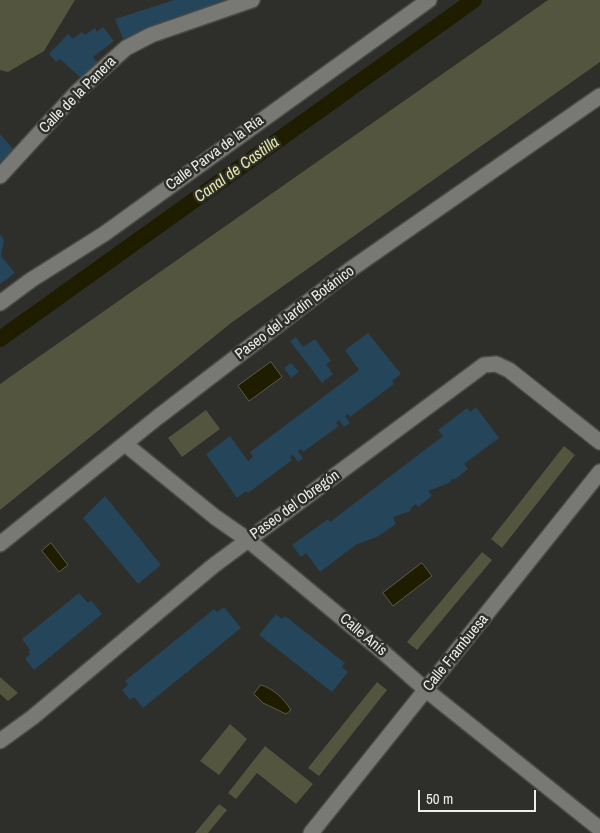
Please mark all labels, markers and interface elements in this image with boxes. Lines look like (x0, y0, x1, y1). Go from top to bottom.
street label: Calle de la Panera (36, 53, 120, 137)
street label: Calle Parva de la Ría (163, 112, 267, 194)
water label: Canal de Castilla (191, 133, 283, 207)
street label: Paseo del Jardín Botánico (232, 262, 358, 364)
street label: Paseo del Obregón (247, 467, 343, 543)
street label: Calle Anís (336, 610, 390, 660)
street label: Calle Frambuesa (420, 611, 492, 695)
scale bar (420, 780, 538, 812)
text: 50 m (426, 788, 453, 809)

